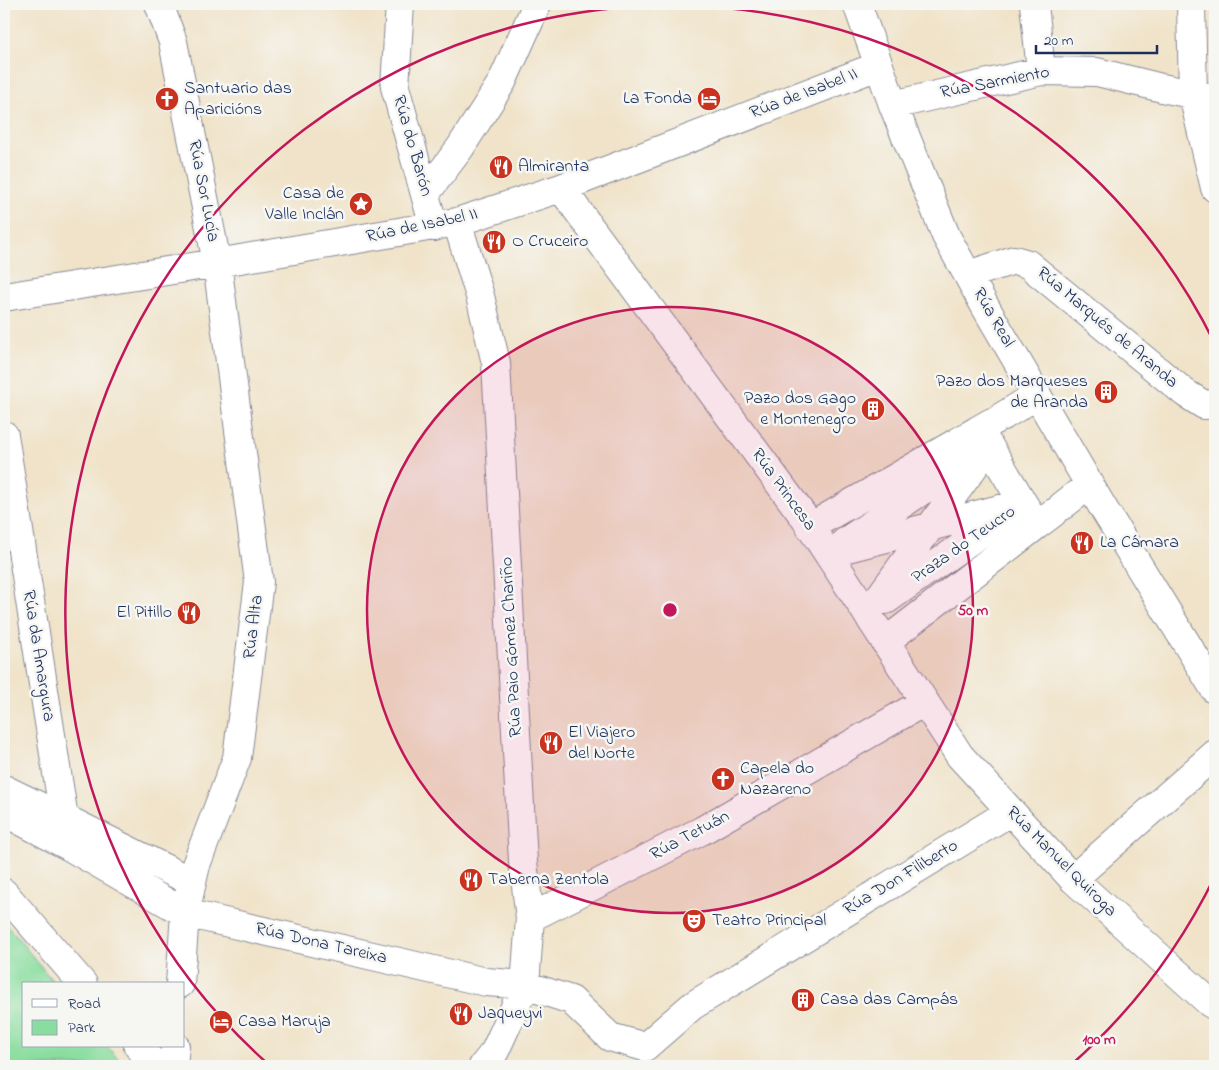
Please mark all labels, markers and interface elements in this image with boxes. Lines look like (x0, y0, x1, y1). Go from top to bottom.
scale bar (1036, 22, 1158, 54)
text: 20 m (1044, 30, 1074, 52)
street label: Rúa Sarmiento (938, 60, 1052, 106)
street label: Rúa de Isabel II (746, 61, 862, 127)
place label: Santuario das Aparicións (184, 76, 292, 123)
church icon: Santuario das Aparicións (154, 86, 180, 112)
place label: La Fonda (623, 86, 692, 112)
hotel icon: La Fonda (696, 86, 722, 112)
street label: Rúa do Barón (385, 92, 439, 200)
street label: Rúa Sor Lucía (180, 138, 226, 244)
restaurant icon: Almiranta (488, 154, 514, 180)
place label: Almiranta (518, 154, 589, 180)
place label: Casa de Valle Inclán (264, 181, 345, 228)
place icon: Casa de Valle Inclán (348, 191, 374, 217)
street label: Rúa de Isabel II (364, 201, 480, 251)
restaurant icon: O Cruceiro (481, 229, 507, 255)
place label: O Cruceiro (512, 229, 588, 255)
street label: Rúa Marqués de Aranda (1031, 261, 1183, 395)
street label: Rúa Real (965, 283, 1021, 353)
place label: Pazo dos Marqueses de Aranda (936, 369, 1088, 416)
building icon: Pazo dos Marqueses de Aranda (1093, 379, 1119, 405)
place label: Pazo dos Gago e Montenegro (744, 386, 856, 434)
building icon: Pazo dos Gago e Montenegro (860, 396, 886, 422)
street label: Rúa Princesa (744, 443, 822, 537)
street label: Praza do Teucro (907, 499, 1021, 591)
restaurant icon: La Cámara (1069, 530, 1095, 556)
place label: La Cámara (1100, 530, 1179, 556)
street label: Rúa Paio Gómez Chariño (494, 556, 530, 738)
street label: Rúa da Amargura (14, 588, 61, 724)
street label: Rúa Alta (237, 594, 271, 660)
place label: El Pitillo (116, 600, 172, 626)
restaurant icon: El Pitillo (176, 600, 202, 626)
text: 50 m (958, 600, 989, 622)
centre of rings (661, 601, 679, 619)
place label: El Viajero del Norte (568, 720, 636, 767)
restaurant icon: El Viajero del Norte (538, 730, 564, 756)
place label: Capela do Nazareno (740, 756, 814, 803)
church icon: Capela do Nazareno (710, 766, 736, 792)
street label: Rúa Manuel Quiroga (999, 801, 1122, 924)
street label: Rúa Tetuán (645, 804, 735, 868)
street label: Rúa Don Filiberto (839, 833, 963, 923)
restaurant icon: Taberna Zentola (458, 867, 484, 893)
place label: Taberna Zentola (488, 867, 609, 893)
theatre icon: Teatro Principal (681, 908, 707, 934)
place label: Teatro Principal (712, 908, 826, 934)
street label: Rúa Dona Tareixa (252, 916, 390, 972)
legend (22, 982, 185, 1048)
building icon: Casa das Campás (790, 987, 816, 1013)
place label: Casa das Campás (820, 987, 958, 1013)
text: Road (68, 993, 101, 1015)
restaurant icon: Jaqueyvi (448, 1001, 474, 1027)
place label: Jaqueyvi (478, 1001, 543, 1027)
hotel icon: Casa Maruja (208, 1009, 234, 1035)
place label: Casa Maruja (238, 1009, 331, 1035)
text: Park (68, 1017, 96, 1039)
text: 100 m (1082, 1029, 1116, 1051)

